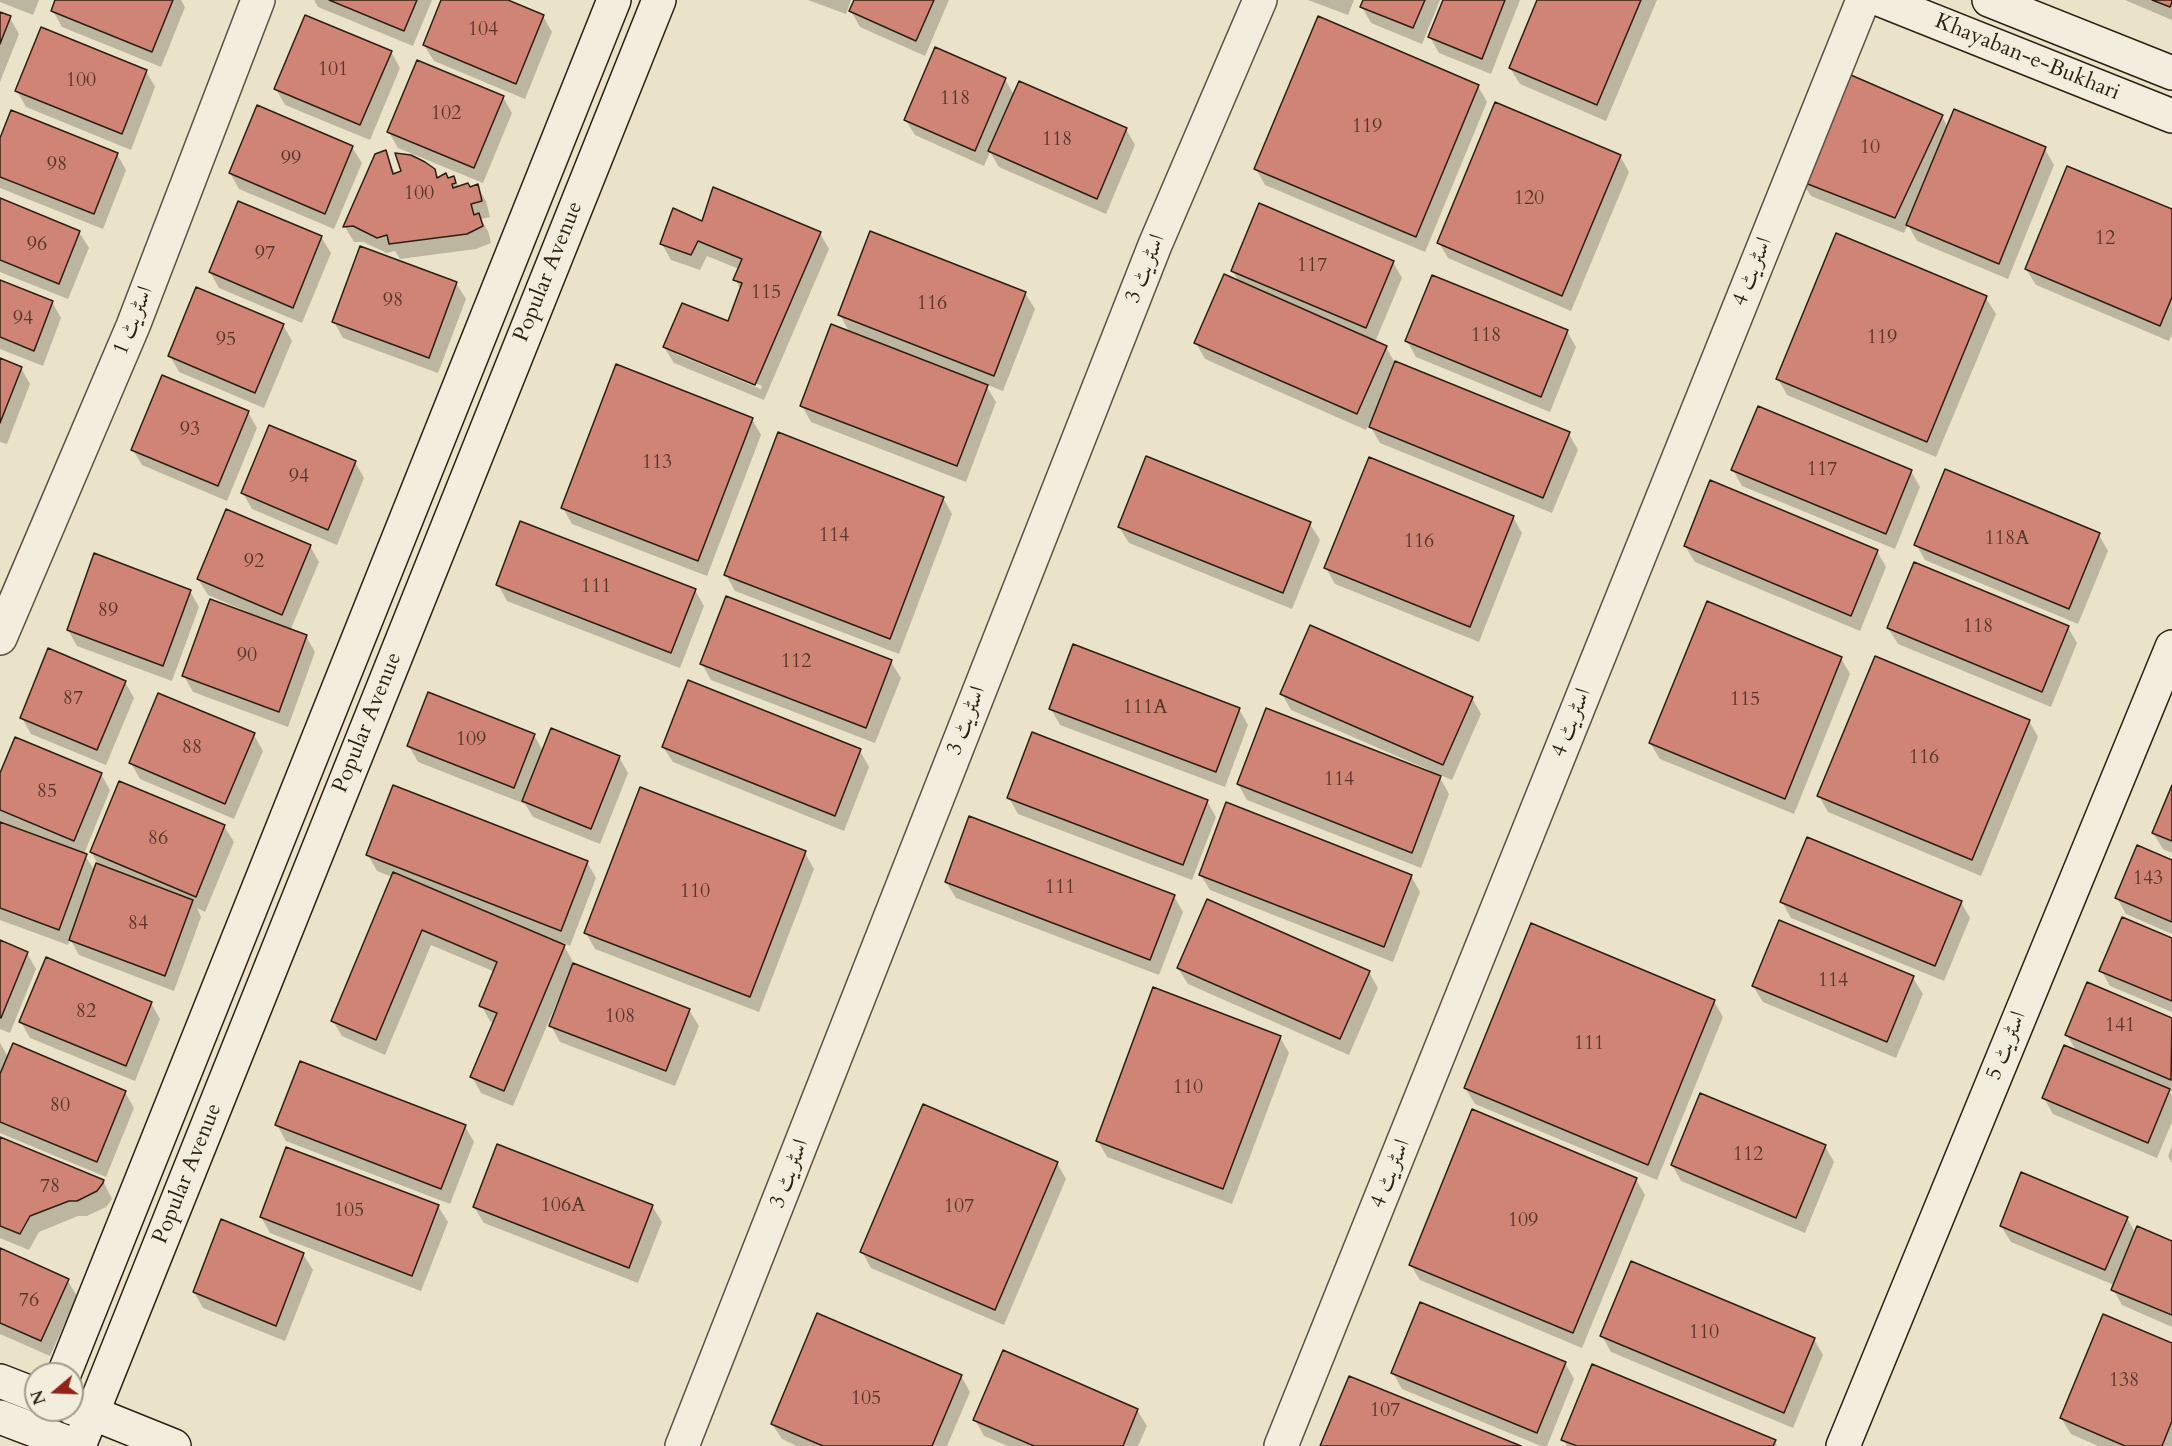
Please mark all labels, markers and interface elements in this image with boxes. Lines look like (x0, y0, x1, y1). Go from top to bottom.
street label: Khayaban-e-Bukhari (1931, 9, 2123, 107)
house number: 104 (468, 18, 498, 42)
house number: 101 (318, 58, 348, 82)
house number: 100 (66, 69, 96, 93)
house number: 118 (940, 87, 970, 111)
house number: 102 (431, 102, 461, 126)
house number: 119 (1352, 115, 1382, 139)
house number: 118 (1042, 128, 1072, 152)
house number: 10 (1860, 136, 1880, 160)
house number: 99 (281, 147, 301, 171)
house number: 98 (47, 153, 67, 177)
house number: 100 (404, 182, 434, 206)
house number: 120 (1514, 187, 1544, 211)
street label: Popular Avenue (509, 198, 589, 346)
house number: 12 (2095, 227, 2115, 251)
street label: اسٹریٹ 3 (1120, 231, 1172, 307)
house number: 96 (27, 233, 47, 257)
street label: اسٹریٹ 4 (1727, 234, 1779, 310)
house number: 97 (255, 242, 275, 266)
house number: 117 (1297, 254, 1327, 278)
house number: 115 (751, 281, 781, 305)
street label: اسٹریٹ 1 (108, 283, 160, 359)
house number: 98 (383, 289, 403, 313)
house number: 116 (917, 292, 947, 316)
house number: 94 (13, 307, 33, 331)
house number: 118 (1471, 324, 1501, 348)
house number: 119 (1867, 326, 1897, 350)
house number: 95 (216, 328, 236, 352)
house number: 93 (180, 418, 200, 442)
house number: 113 (642, 451, 672, 475)
house number: 117 (1807, 458, 1837, 482)
house number: 94 (289, 465, 309, 489)
house number: 114 (819, 524, 849, 548)
house number: 118A (1985, 527, 2029, 551)
house number: 116 (1404, 530, 1434, 554)
house number: 92 (244, 550, 264, 574)
house number: 111 (581, 575, 611, 599)
house number: 89 (98, 599, 118, 623)
house number: 118 (1963, 615, 1993, 639)
house number: 90 (237, 644, 257, 668)
street label: Popular Avenue (328, 649, 408, 797)
house number: 112 (781, 650, 811, 674)
street label: اسٹریٹ 3 (942, 683, 992, 759)
street label: اسٹریٹ 4 (1546, 685, 1598, 761)
house number: 87 (63, 687, 83, 711)
house number: 115 (1730, 688, 1760, 712)
house number: 111A (1123, 696, 1167, 720)
house number: 109 (456, 728, 486, 752)
house number: 88 (182, 736, 202, 760)
house number: 116 (1909, 746, 1939, 770)
house number: 114 (1324, 768, 1354, 792)
house number: 85 (37, 780, 57, 804)
house number: 86 (148, 827, 168, 851)
house number: 143 (2133, 867, 2163, 891)
house number: 111 (1045, 876, 1075, 900)
house number: 110 (680, 880, 710, 904)
house number: 84 (128, 912, 148, 936)
house number: 114 (1818, 969, 1848, 993)
house number: 82 (76, 1000, 96, 1024)
house number: 108 (605, 1005, 635, 1029)
street label: اسٹریٹ 5 (1981, 1008, 2033, 1084)
house number: 141 (2105, 1014, 2135, 1038)
house number: 111 (1574, 1032, 1604, 1056)
house number: 110 (1173, 1076, 1203, 1100)
house number: 80 (50, 1094, 70, 1118)
street label: Popular Avenue (148, 1100, 228, 1248)
street label: اسٹریٹ 3 (765, 1136, 815, 1212)
street label: اسٹریٹ 4 (1365, 1136, 1417, 1212)
house number: 112 (1733, 1143, 1763, 1167)
house number: 78 (40, 1175, 60, 1199)
house number: 106A (541, 1194, 585, 1218)
house number: 107 (944, 1195, 974, 1219)
house number: 105 (334, 1199, 364, 1223)
house number: 109 (1508, 1209, 1538, 1233)
house number: 76 (19, 1289, 39, 1313)
house number: 110 (1689, 1321, 1719, 1345)
north arrow (24, 1362, 84, 1422)
house number: 138 (2109, 1369, 2139, 1393)
text: N (26, 1387, 52, 1407)
house number: 105 (851, 1387, 881, 1411)
house number: 107 (1370, 1399, 1400, 1423)

